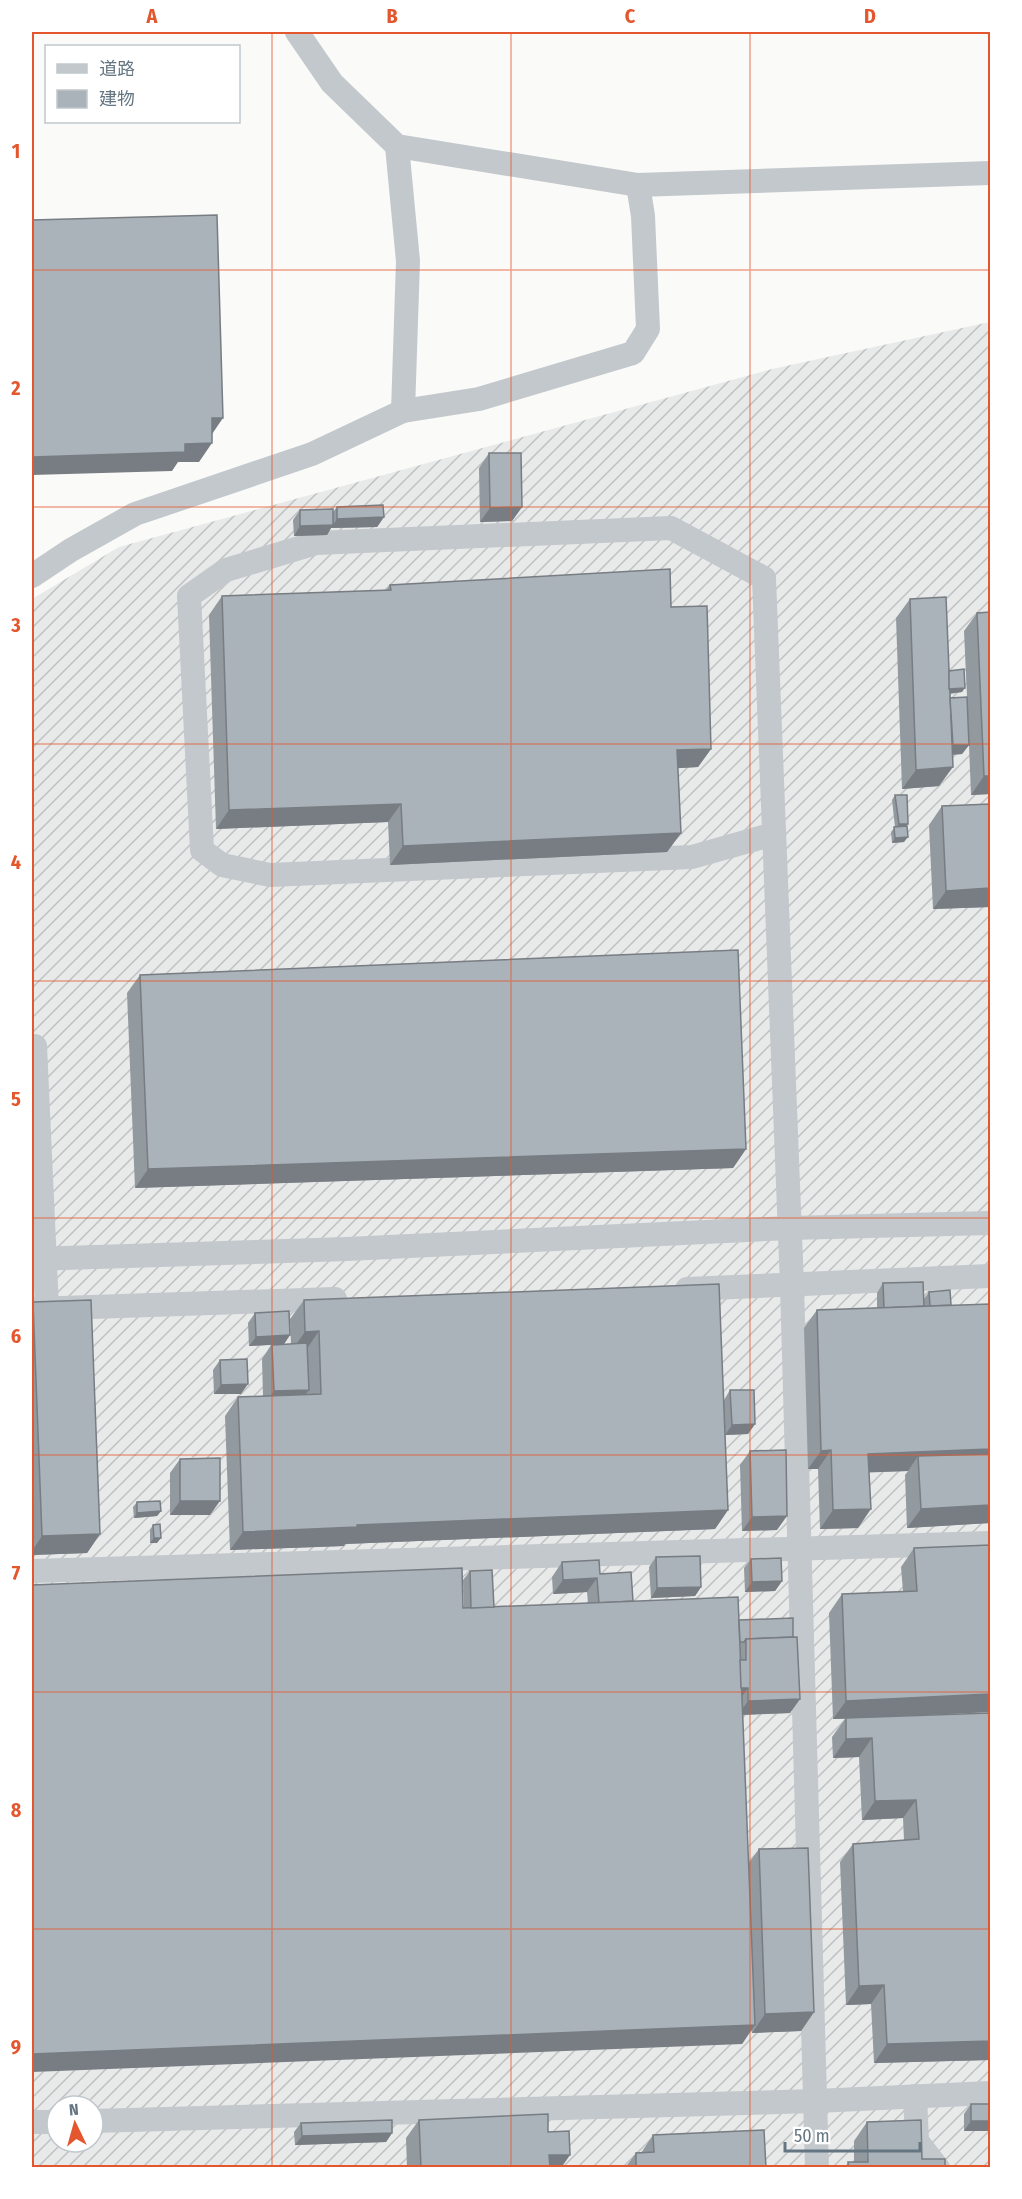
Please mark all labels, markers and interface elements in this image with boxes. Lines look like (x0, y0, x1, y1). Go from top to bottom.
text: A (146, 4, 159, 28)
text: B (386, 4, 398, 28)
text: C (625, 4, 636, 28)
text: D (864, 4, 876, 28)
legend (45, 45, 240, 123)
text: 道路 (99, 58, 135, 80)
text: 建物 (99, 88, 135, 110)
text: 1 (12, 139, 20, 163)
text: 2 (10, 376, 21, 400)
text: 3 (10, 613, 21, 637)
text: 4 (11, 850, 21, 874)
text: 5 (11, 1087, 21, 1111)
text: 6 (11, 1324, 21, 1348)
text: 7 (12, 1561, 21, 1585)
text: 8 (11, 1798, 22, 1822)
text: 9 (11, 2035, 21, 2059)
north arrow (45, 2094, 105, 2154)
text: N (68, 2100, 79, 2119)
scale bar (785, 2115, 920, 2153)
text: 50 m (794, 2125, 830, 2147)

